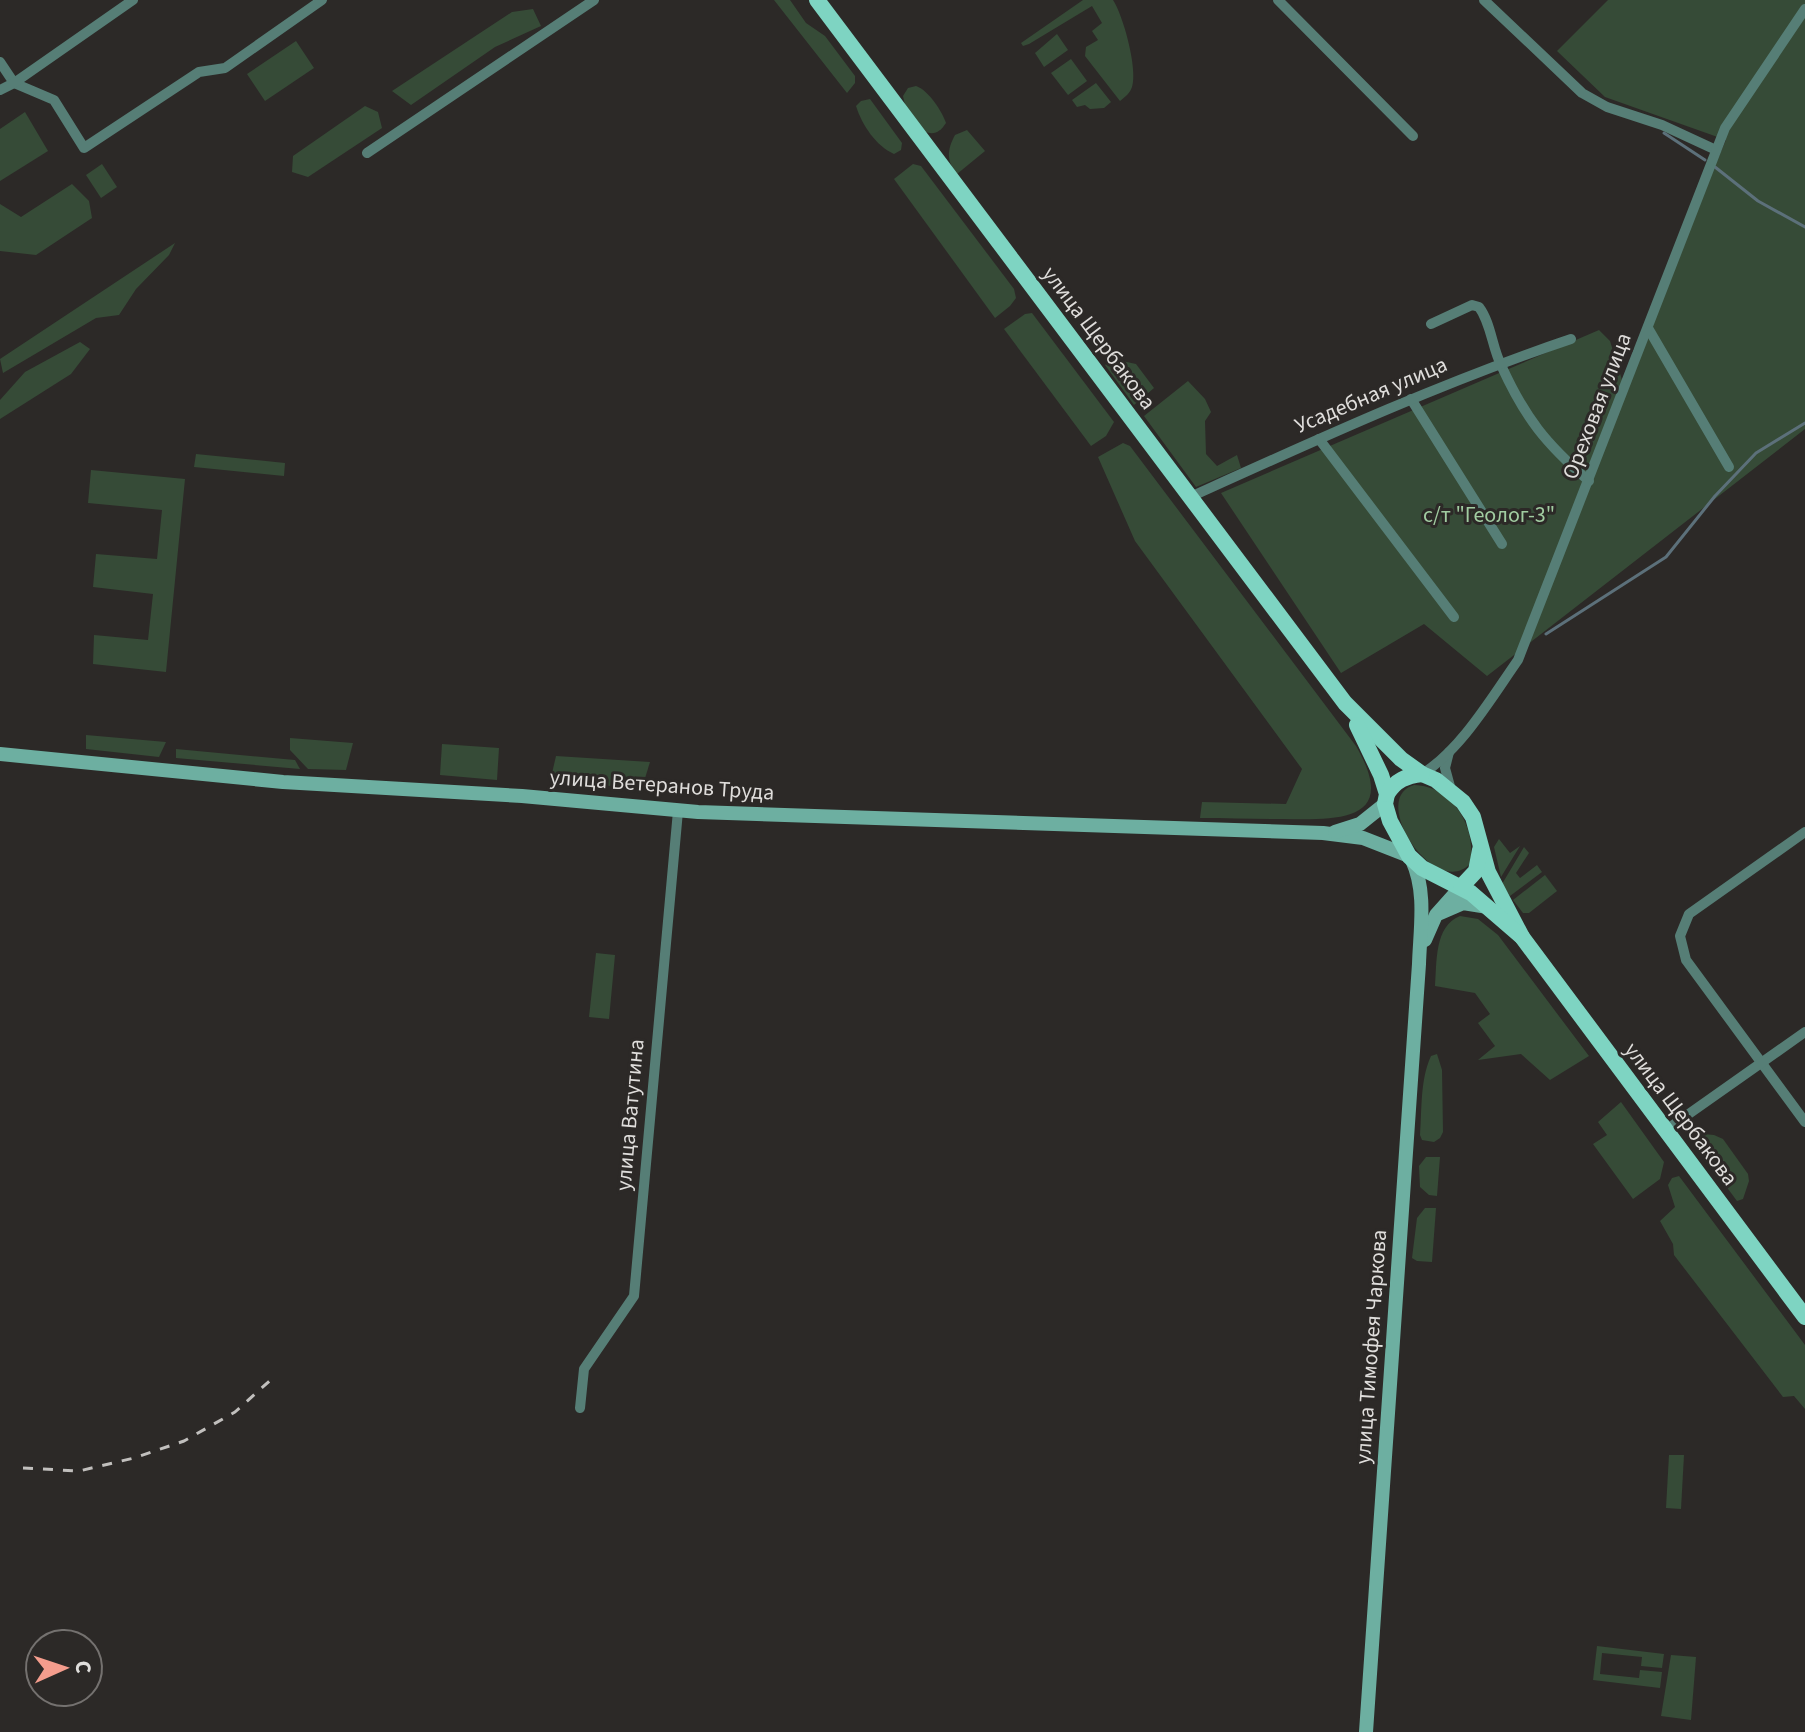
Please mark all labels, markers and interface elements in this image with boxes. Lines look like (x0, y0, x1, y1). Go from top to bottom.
street label: улица Щербакова (1034, 260, 1164, 416)
street label: Ореховая улица (1554, 328, 1640, 484)
street label: Усадебная улица (1290, 348, 1452, 442)
park label: с/т "Геолог-3" (1423, 499, 1555, 531)
street label: улица Ветеранов Труда (549, 761, 775, 809)
street label: улица Щербакова (1616, 1036, 1746, 1192)
street label: улица Ватутина (607, 1038, 653, 1192)
street label: улица Тимофея Чаркова (1347, 1229, 1395, 1465)
north arrow (24, 1628, 104, 1708)
text: С (67, 1660, 99, 1674)

